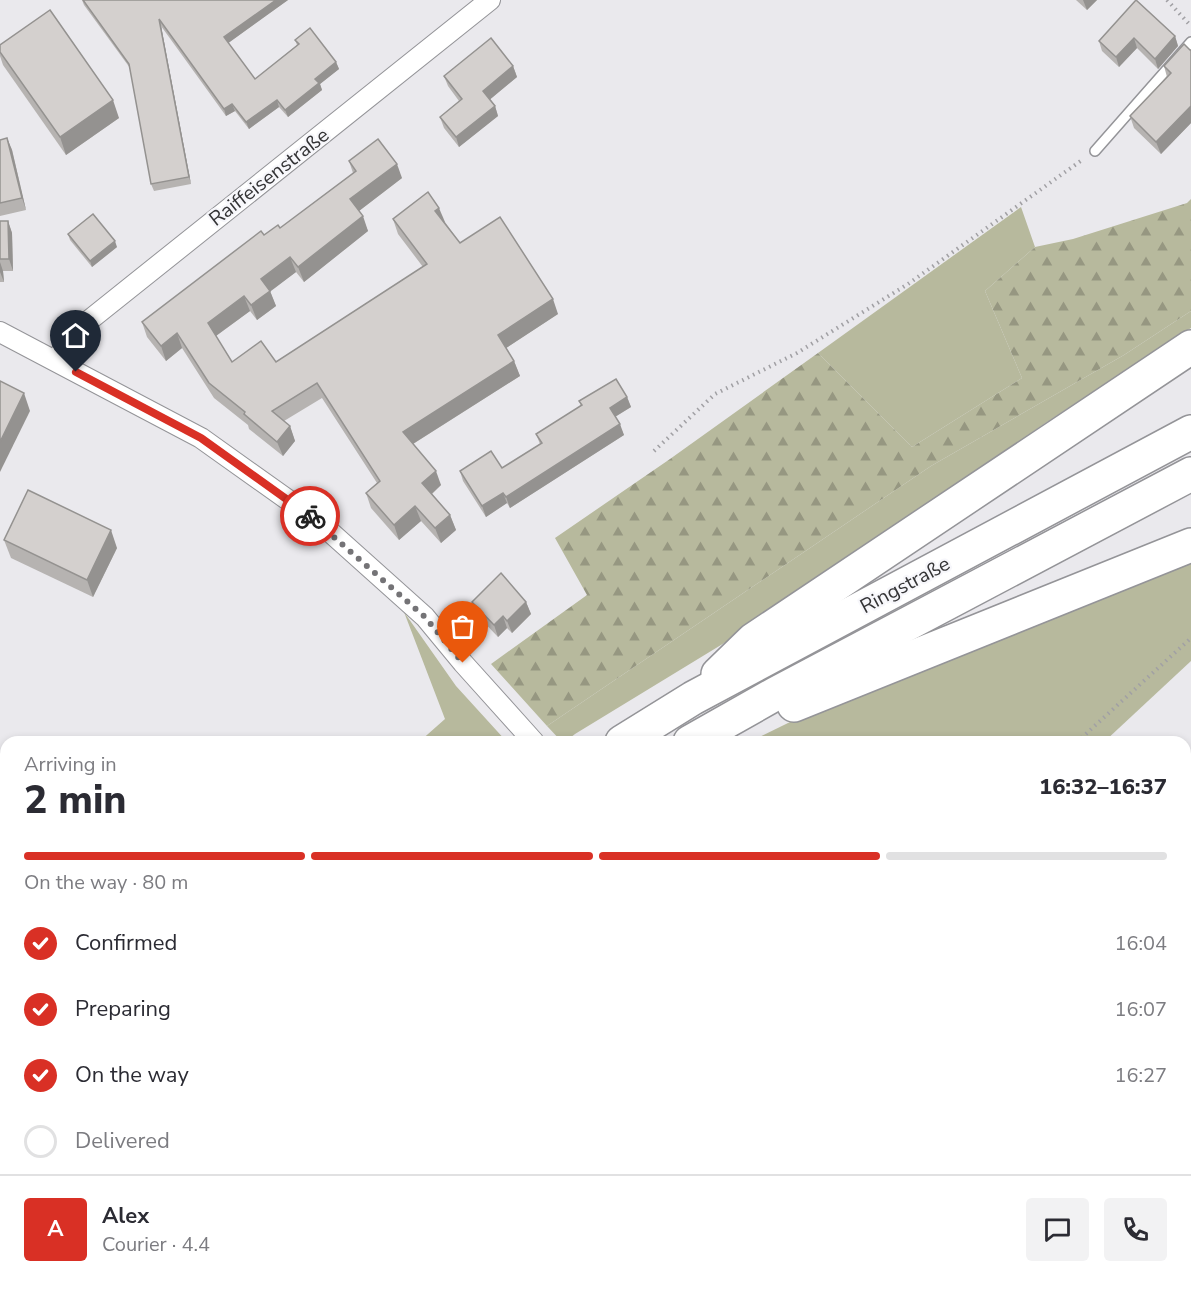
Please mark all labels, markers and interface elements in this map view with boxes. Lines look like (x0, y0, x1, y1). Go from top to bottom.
street label: Raiffeisenstraße (203, 122, 335, 232)
pin (50, 310, 101, 372)
icon: home (59, 319, 92, 352)
courier (280, 486, 340, 546)
icon: bike (294, 500, 327, 533)
street label: Ringstraße (855, 550, 955, 620)
pin (437, 601, 488, 663)
icon: bag (446, 610, 479, 643)
text: Arriving in (24, 751, 117, 778)
text: 16:32–16:37 (1039, 772, 1167, 802)
text: 2 min (24, 774, 127, 827)
text: On the way · 80 m (24, 869, 188, 896)
icon: check (24, 927, 57, 960)
text: Confirmed (75, 928, 177, 958)
text: 16:04 (1114, 930, 1167, 957)
icon: check (24, 993, 57, 1026)
text: Preparing (75, 994, 171, 1024)
text: 16:07 (1114, 996, 1167, 1023)
icon: check (24, 1059, 57, 1092)
text: On the way (75, 1060, 189, 1090)
text: 16:27 (1114, 1062, 1167, 1089)
text: Delivered (75, 1126, 170, 1156)
button: chat (1026, 1198, 1089, 1261)
button: phone (1104, 1198, 1167, 1261)
text: Alex (102, 1201, 149, 1231)
text: A (47, 1214, 64, 1244)
text: Courier · 4.4 (102, 1231, 210, 1258)

